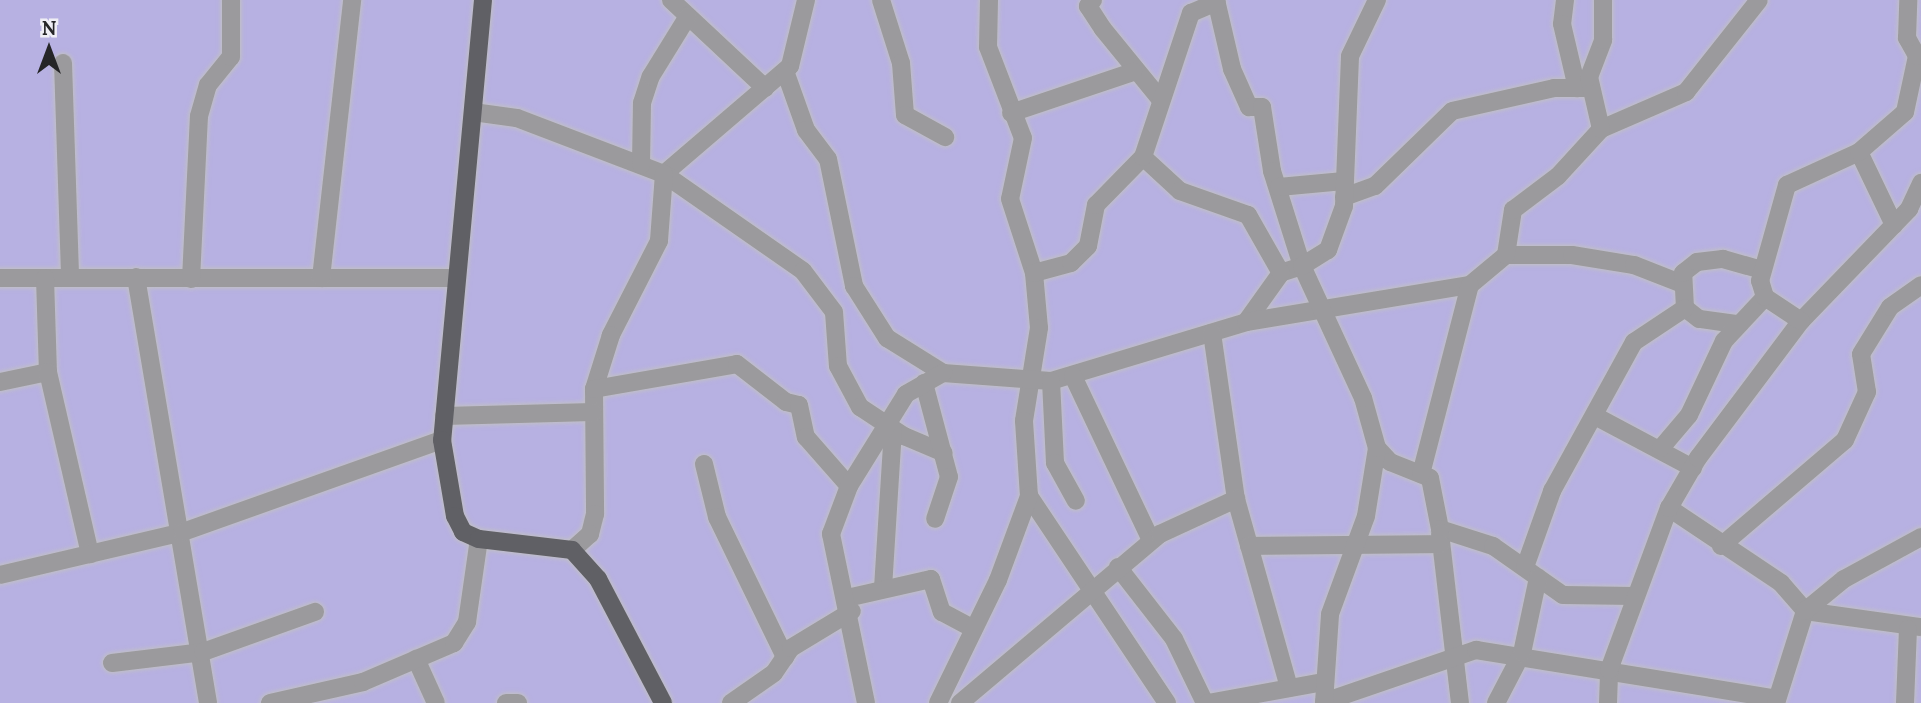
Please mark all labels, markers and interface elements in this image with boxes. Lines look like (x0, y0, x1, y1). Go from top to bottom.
north arrow (14, 14, 84, 84)
text: N (42, 16, 56, 40)

